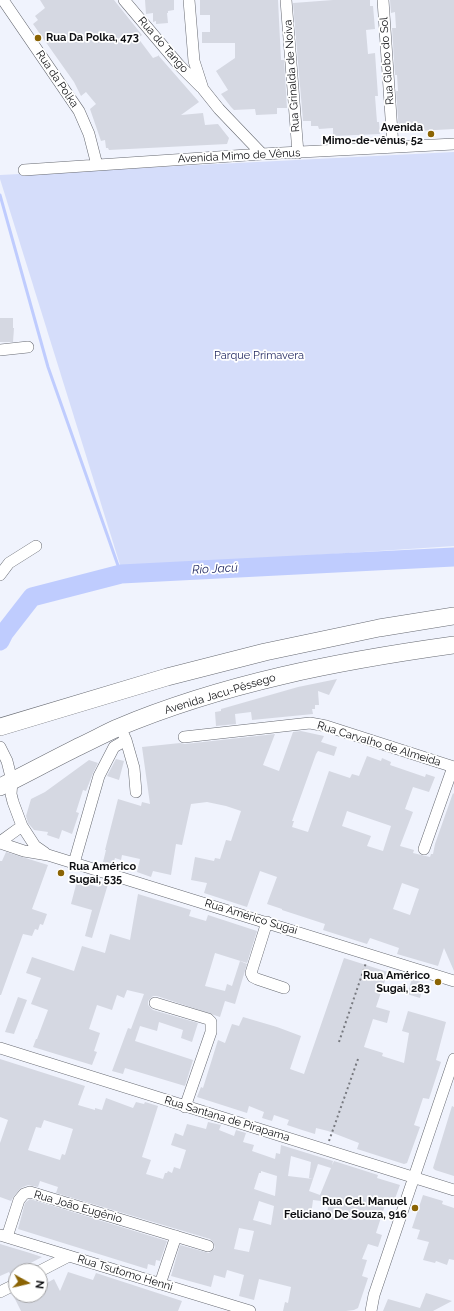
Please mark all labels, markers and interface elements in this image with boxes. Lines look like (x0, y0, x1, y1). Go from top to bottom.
street label: Rua do Tango (135, 14, 191, 76)
street label: Rua Globo do Sol (377, 16, 397, 106)
street label: Rua Grinalda de Noiva (281, 19, 303, 133)
place label: Rua Da Polka, 473 (46, 31, 139, 45)
marker: Rua Da Polka, 473 (33, 33, 43, 43)
street label: Rua da Polka (33, 48, 81, 110)
place label: Avenida Mimo-de-vênus, 52 (322, 121, 423, 147)
marker: Avenida Mimo-de-vênus, 52 (426, 129, 436, 139)
street label: Avenida Mimo de Vênus (177, 146, 301, 166)
park label: Parque Primavera (214, 349, 304, 363)
water label: Rio Jacú (192, 561, 238, 577)
street label: Avenida Jacu-Pêssego (163, 671, 277, 717)
street label: Rua Carvalho de Almeida (316, 719, 442, 769)
place label: Rua Américo Sugai, 535 (69, 860, 136, 886)
marker: Rua Américo Sugai, 535 (56, 868, 66, 878)
street label: Rua Américo Sugai (203, 897, 299, 937)
place label: Rua Américo Sugai, 283 (363, 969, 430, 995)
marker: Rua Américo Sugai, 283 (433, 977, 443, 987)
street label: Rua Santana de Pirapama (163, 1094, 291, 1144)
street label: Rua João Eugênio (32, 1188, 124, 1226)
place label: Rua Cel. Manuel Feliciano De Souza, 916 (284, 1195, 407, 1221)
marker: Rua Cel. Manuel Feliciano De Souza, 916 (410, 1203, 420, 1213)
street label: Rua Tsutomo Henni (76, 1252, 174, 1294)
north arrow (8, 1263, 48, 1303)
text: N (32, 1280, 46, 1290)

